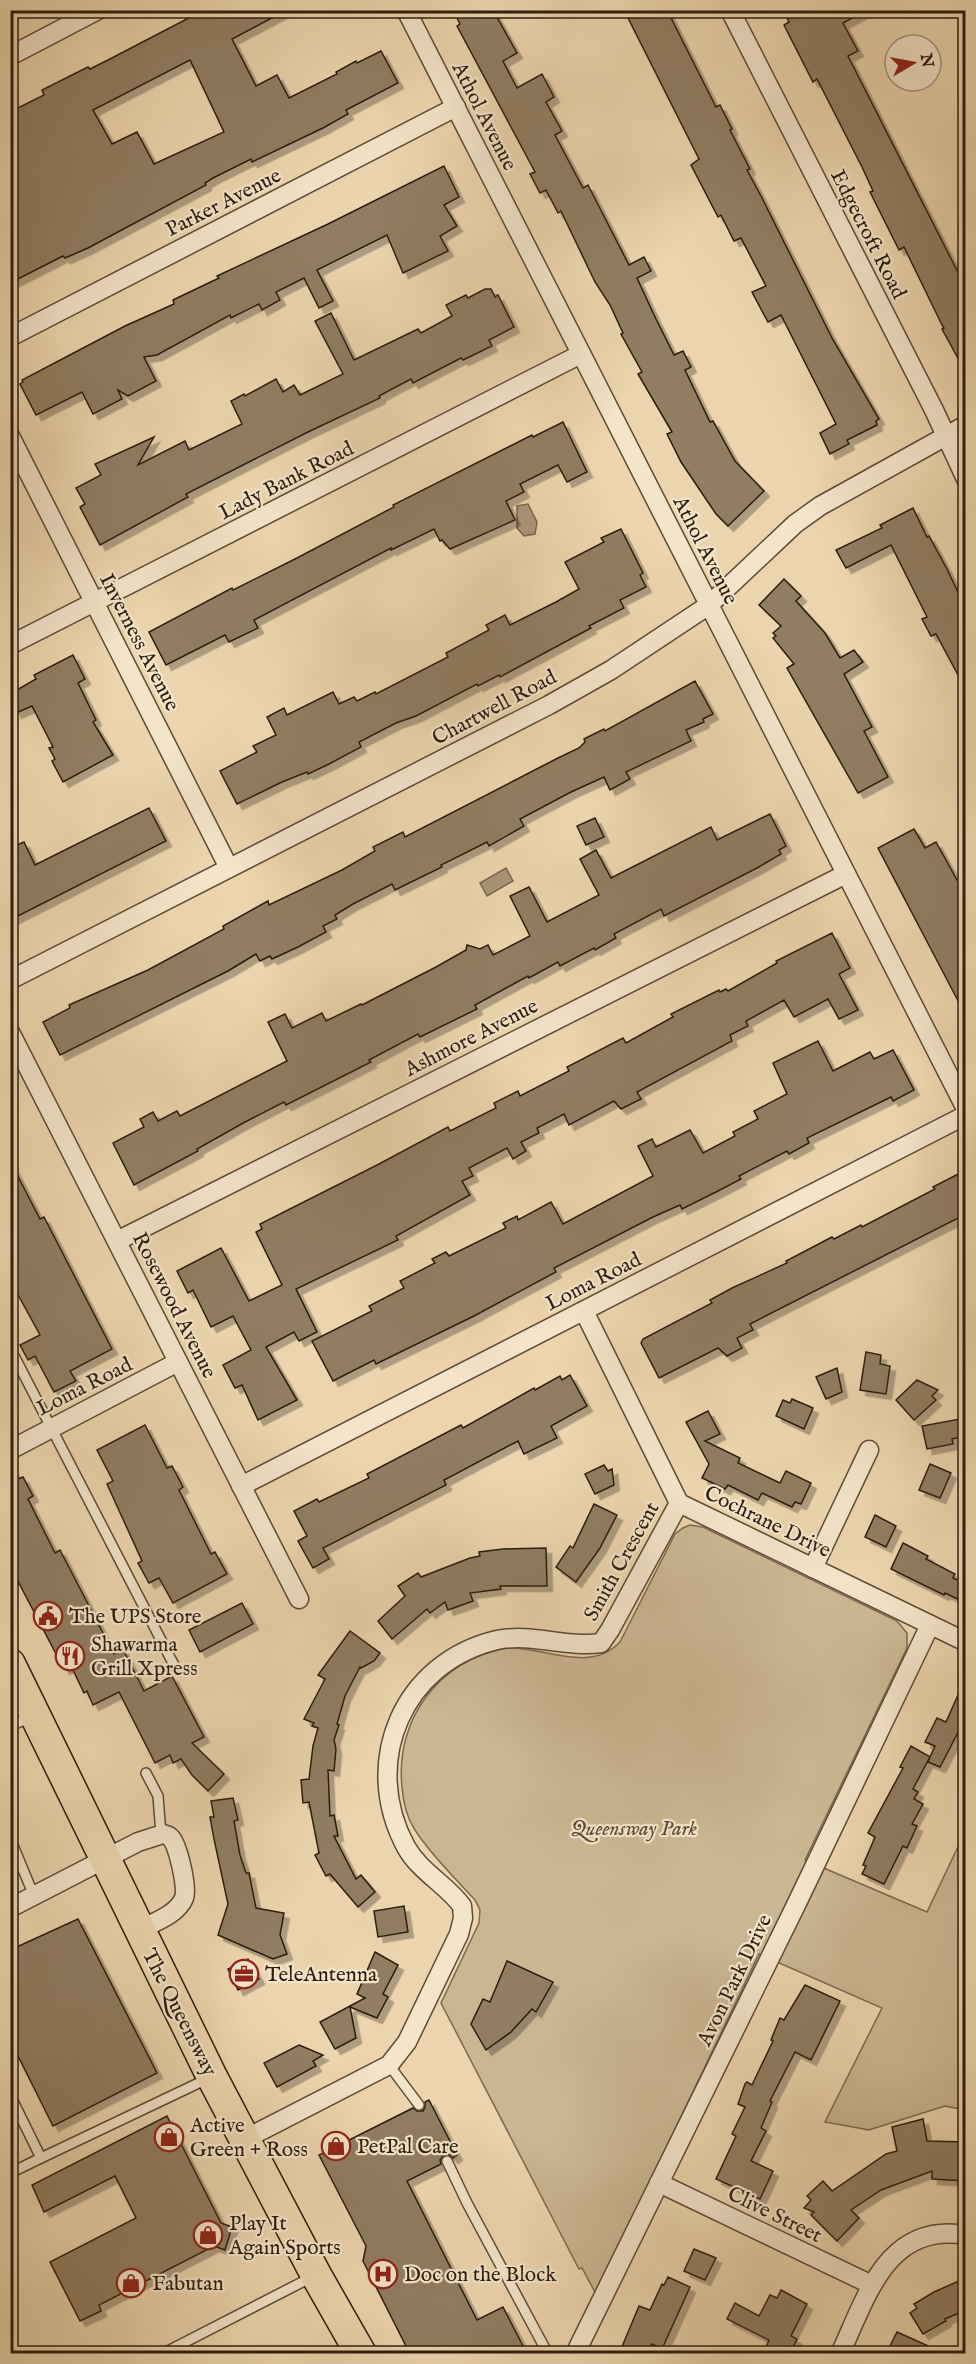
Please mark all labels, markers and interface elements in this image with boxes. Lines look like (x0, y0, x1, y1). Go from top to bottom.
north arrow (883, 33, 943, 93)
text: N (915, 51, 937, 69)
street label: Athol Avenue (444, 57, 523, 176)
street label: Parker Avenue (161, 163, 286, 244)
street label: Edgecroft Road (823, 165, 912, 305)
street label: Lady Bank Road (215, 435, 359, 527)
street label: Athol Avenue (665, 491, 744, 610)
street label: Inverness Avenue (92, 569, 185, 716)
street label: Chartwell Road (428, 664, 562, 752)
street label: Ashmore Avenue (399, 993, 543, 1084)
street label: Rosewood Avenue (125, 1228, 222, 1384)
street label: Loma Road (541, 1246, 647, 1318)
street label: Loma Road (32, 1351, 138, 1423)
street label: Cochrane Drive (700, 1480, 835, 1565)
street label: Smith Crescent (578, 1497, 666, 1626)
public building icon: The UPS Store (32, 1600, 64, 1632)
place label: The UPS Store (69, 1604, 202, 1631)
place label: Shawarma Grill Xpress (91, 1632, 198, 1683)
restaurant icon: Shawarma Grill Xpress (54, 1640, 86, 1672)
park label: Queensway Park (571, 1816, 698, 1843)
street label: Avon Park Drive (691, 1910, 779, 2052)
street label: The Queensway (135, 1944, 223, 2082)
office icon: TeleAntenna (228, 1958, 260, 1990)
place label: TeleAntenna (265, 1962, 378, 1989)
place label: Active Green + Ross (189, 2113, 308, 2164)
shop icon: Active Green + Ross (153, 2121, 185, 2153)
shop icon: PetPal Care (320, 2130, 352, 2162)
place label: PetPal Care (357, 2134, 459, 2161)
street label: Clive Street (723, 2181, 826, 2250)
place label: Play It Again Sports (228, 2211, 341, 2262)
shop icon: Play It Again Sports (192, 2219, 224, 2251)
hospital icon: Doc on the Block (367, 2258, 399, 2290)
place label: Doc on the Block (404, 2262, 557, 2289)
shop icon: Fabutan (115, 2267, 147, 2299)
place label: Fabutan (152, 2271, 224, 2298)

